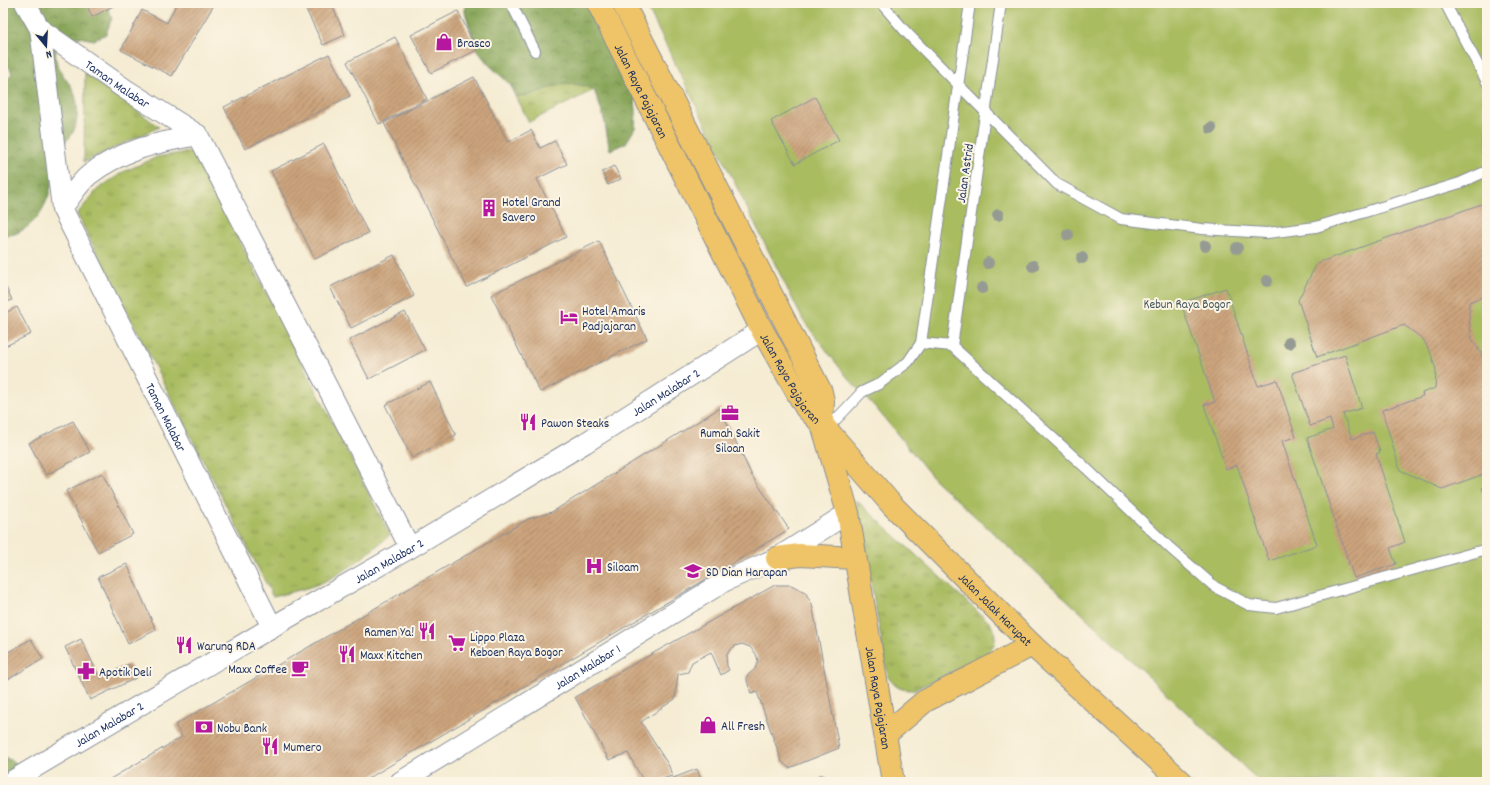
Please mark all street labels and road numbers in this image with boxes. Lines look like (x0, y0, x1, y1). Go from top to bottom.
street label: Jalan Raya Pajajaran (608, 41, 671, 142)
street label: Taman Malabar (80, 56, 153, 114)
street label: Jalan Astrid (953, 142, 980, 204)
street label: Jalan Raya Pajajaran (754, 330, 824, 430)
street label: Jalan Malabar 2 (629, 365, 705, 423)
street label: Taman Malabar (139, 380, 190, 456)
street label: Jalan Malabar 2 (352, 535, 428, 590)
street label: Jalan Jalak Harupat (953, 569, 1035, 652)
street label: Jalan Malabar 1 (552, 641, 625, 696)
street label: Jalan Raya Pajajaran (858, 645, 894, 751)
street label: Jalan Malabar 2 (72, 698, 148, 753)

